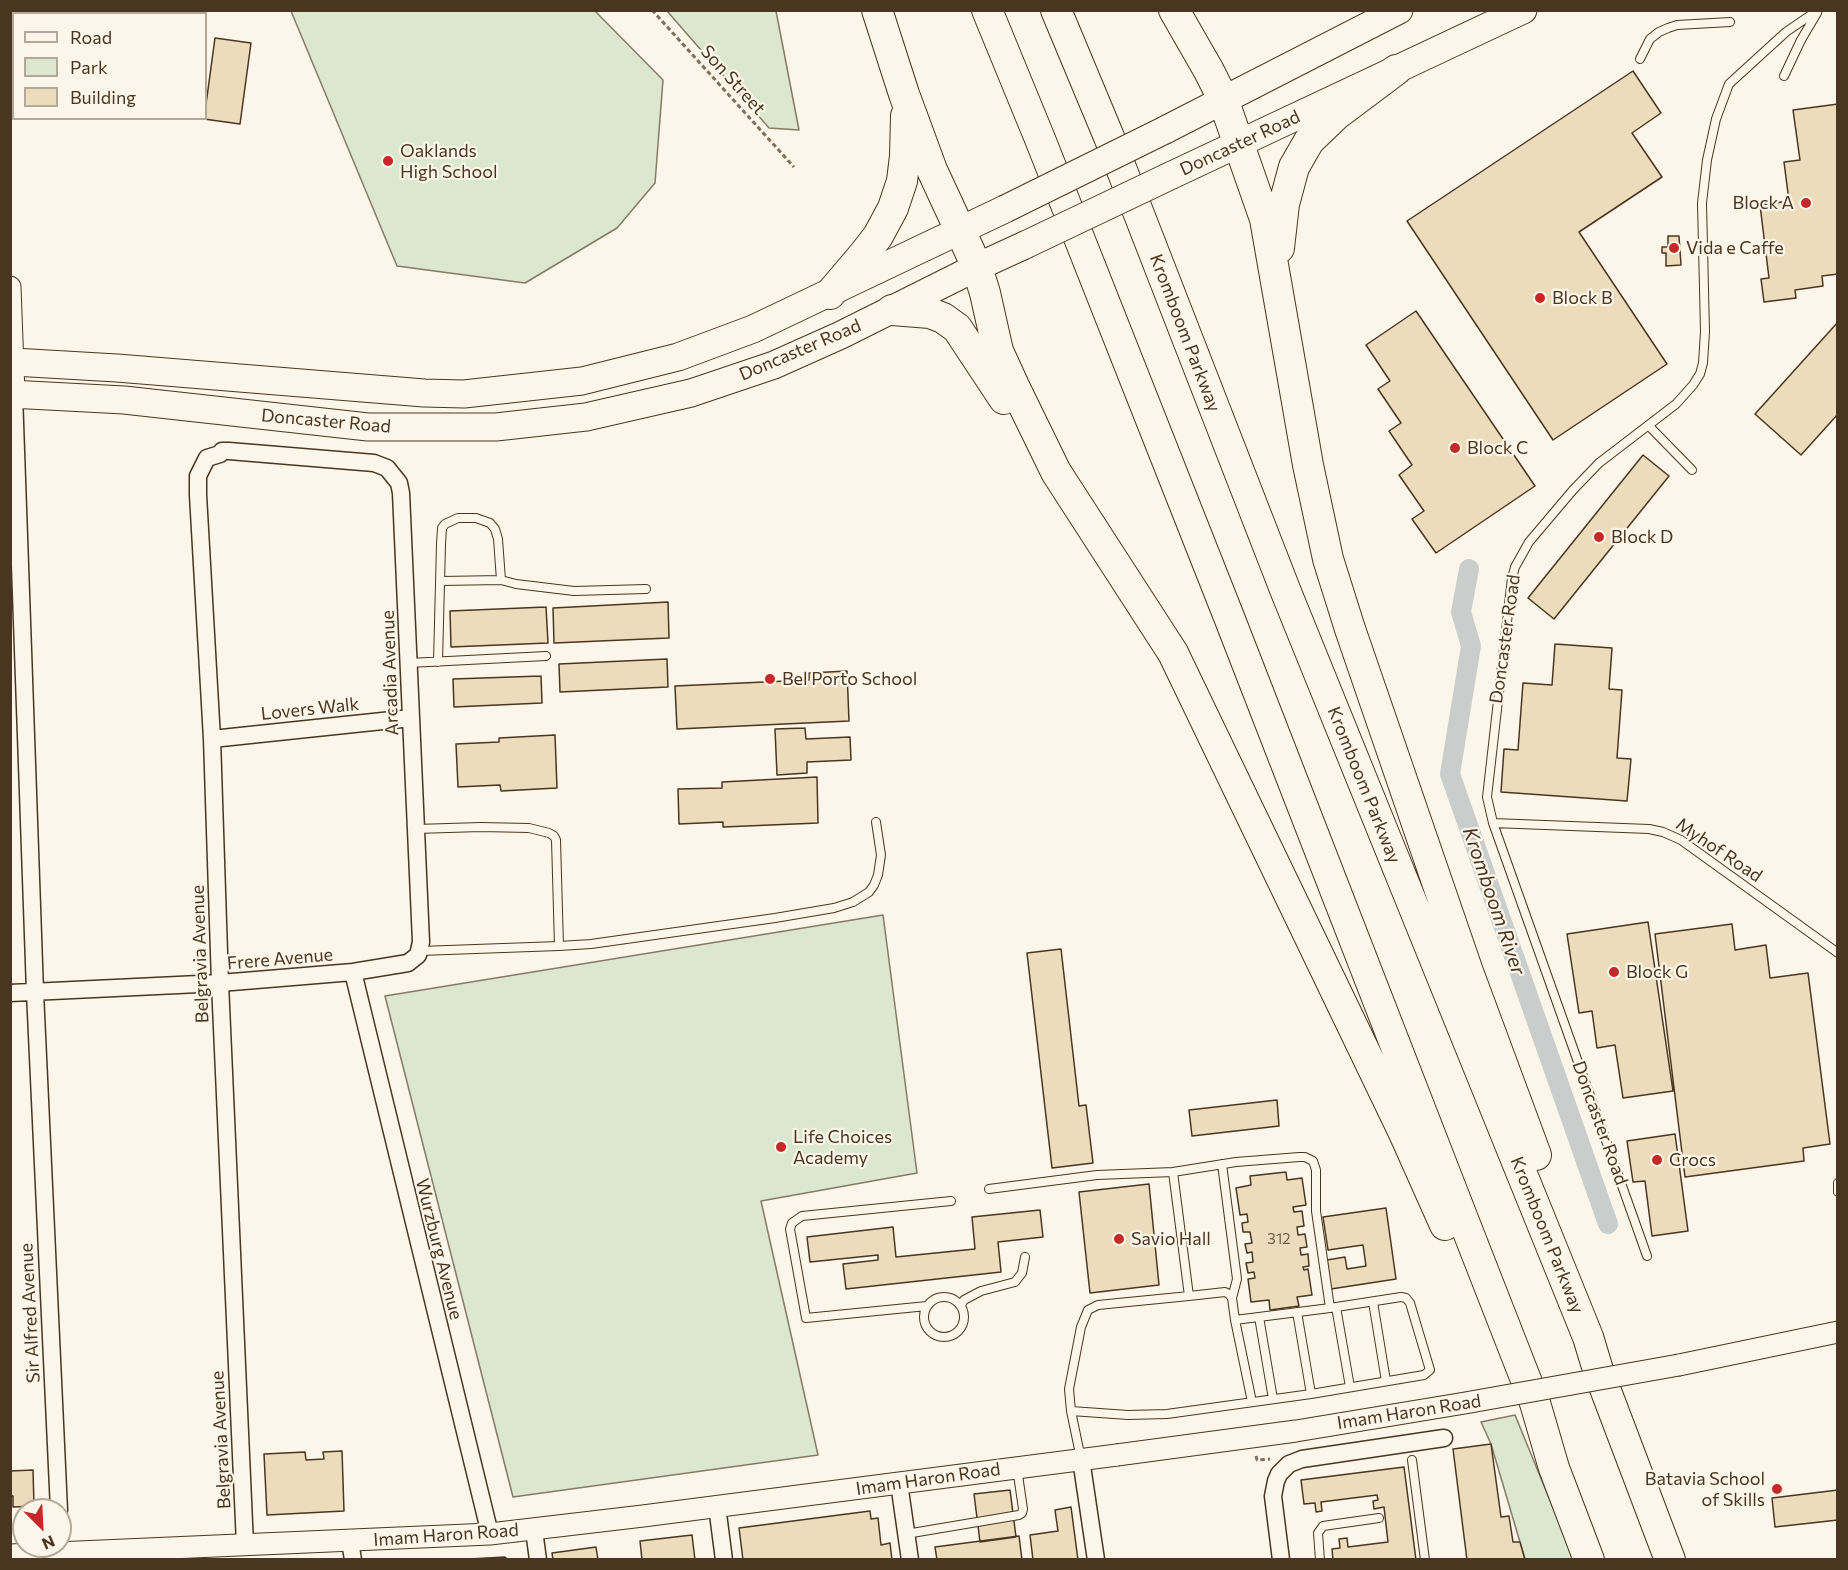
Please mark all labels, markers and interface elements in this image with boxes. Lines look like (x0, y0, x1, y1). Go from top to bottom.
legend (12, 12, 207, 120)
text: Road (70, 26, 112, 48)
street label: Son Street (696, 41, 770, 119)
text: Park (70, 56, 108, 78)
text: Building (70, 86, 136, 108)
street label: Doncaster Road (1176, 106, 1304, 180)
place label: Oaklands High School (400, 140, 497, 182)
marker: Oaklands High School (381, 154, 395, 168)
place label: Block A (1733, 192, 1794, 214)
marker: Block A (1799, 196, 1813, 210)
place label: Vida e Caffe (1686, 237, 1784, 259)
marker: Vida e Caffe (1667, 241, 1681, 255)
street label: Kromboom Parkway (1145, 251, 1225, 415)
place label: Block B (1552, 287, 1613, 309)
marker: Block B (1533, 291, 1547, 305)
street label: Doncaster Road (736, 315, 864, 385)
street label: Doncaster Road (260, 405, 392, 437)
place label: Block C (1467, 437, 1528, 459)
marker: Block C (1448, 441, 1462, 455)
place label: Block D (1611, 526, 1673, 548)
marker: Block D (1592, 530, 1606, 544)
street label: Doncaster Road (1485, 573, 1525, 705)
street label: Arcadia Avenue (377, 610, 403, 736)
place label: Bel Porto School (782, 668, 917, 690)
marker: Bel Porto School (763, 672, 777, 686)
street label: Lovers Walk (260, 693, 360, 725)
street label: Kromboom Parkway (1323, 703, 1405, 867)
street label: Myhof Road (1672, 813, 1766, 887)
water label: Kromboom River (1457, 824, 1531, 978)
street label: Belgravia Avenue (187, 884, 213, 1024)
street label: Frere Avenue (226, 944, 334, 974)
place label: Block G (1626, 961, 1688, 983)
marker: Block G (1607, 965, 1621, 979)
street label: Doncaster Road (1568, 1058, 1632, 1188)
place label: Life Choices Academy (793, 1126, 892, 1168)
marker: Life Choices Academy (774, 1140, 788, 1154)
place label: Crocs (1669, 1149, 1716, 1171)
street label: Kromboom Parkway (1506, 1153, 1588, 1317)
marker: Crocs (1650, 1153, 1664, 1167)
street label: Wurzburg Avenue (411, 1176, 467, 1322)
place label: Savio Hall (1131, 1228, 1211, 1250)
house number: 312 (1267, 1230, 1291, 1248)
marker: Savio Hall (1112, 1232, 1126, 1246)
street label: Sir Alfred Avenue (16, 1242, 44, 1384)
street label: Belgravia Avenue (207, 1370, 235, 1510)
street label: Imam Haron Road (1335, 1390, 1483, 1434)
street label: Imam Haron Road (854, 1458, 1002, 1500)
place label: Batavia School of Skills (1645, 1468, 1765, 1510)
marker: Batavia School of Skills (1770, 1482, 1784, 1496)
north arrow (12, 1498, 72, 1558)
street label: Imam Haron Road (373, 1519, 519, 1551)
text: N (39, 1532, 58, 1554)

